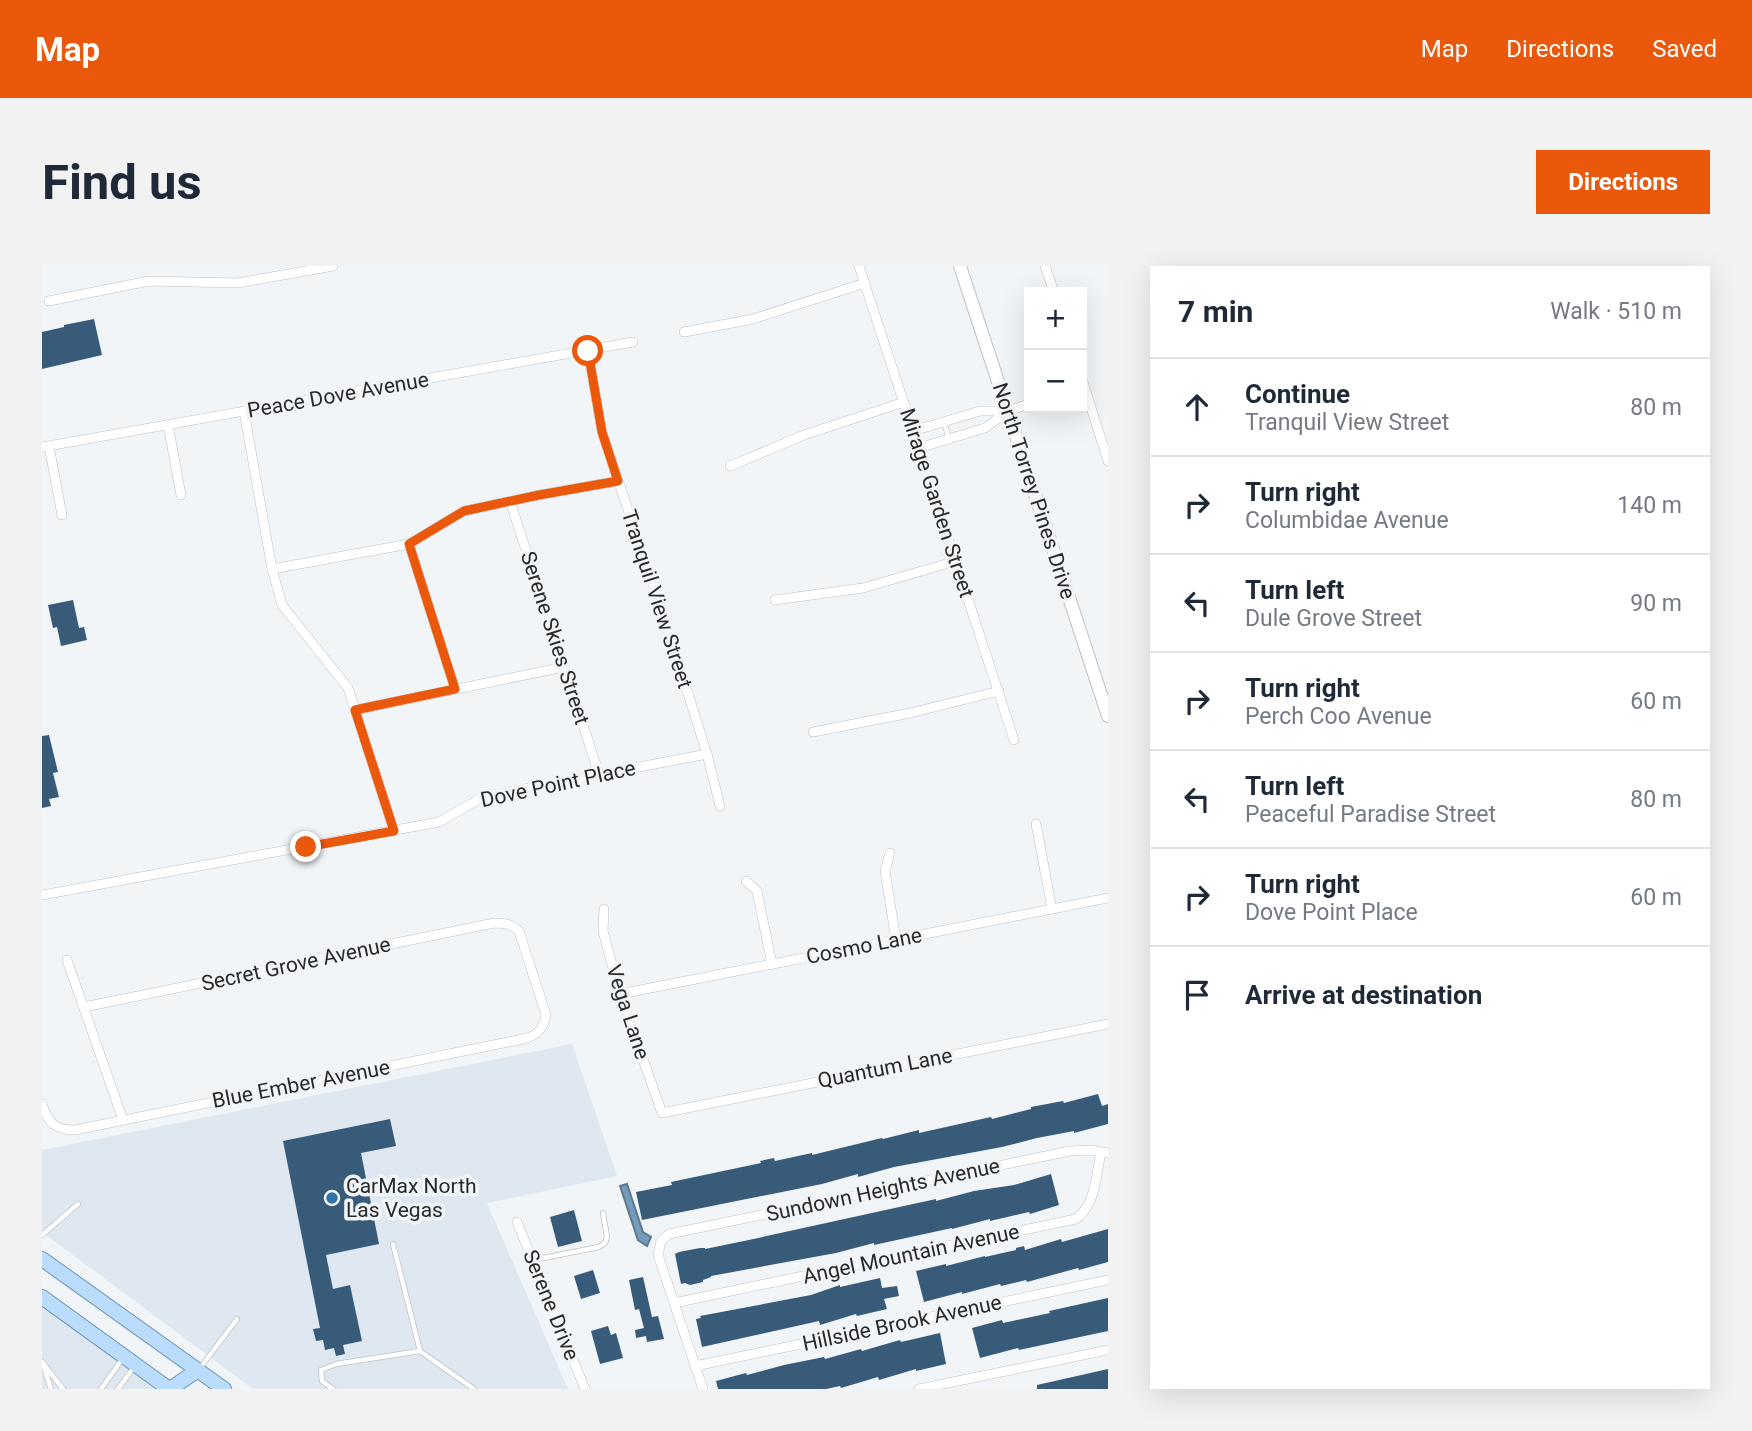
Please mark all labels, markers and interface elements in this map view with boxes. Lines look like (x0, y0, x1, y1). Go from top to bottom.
text: Map (35, 30, 100, 69)
text: Map (1421, 35, 1468, 63)
text: Directions (1506, 35, 1614, 63)
text: Saved (1652, 35, 1717, 63)
button: Directions (1536, 150, 1710, 214)
text: Find us (42, 154, 202, 211)
map controls (1024, 287, 1087, 413)
button: + (1024, 287, 1087, 350)
text: 7 min (1178, 294, 1253, 329)
text: Walk · 510 m (1550, 298, 1682, 325)
route start (572, 335, 603, 366)
button: − (1024, 350, 1087, 413)
street label: Peace Dove Avenue (245, 367, 431, 423)
text: Continue (1245, 379, 1350, 409)
street label: North Torrey Pines Drive (988, 380, 1080, 602)
icon: ahead (1178, 388, 1216, 426)
text: 80 m (1630, 394, 1682, 421)
street label: Mirage Garden Street (895, 405, 979, 601)
text: Tranquil View Street (1245, 409, 1449, 436)
text: Turn right (1245, 477, 1360, 507)
icon: right (1178, 486, 1216, 524)
text: 140 m (1617, 492, 1682, 519)
street label: Tranquil View Street (617, 507, 697, 691)
text: Columbidae Avenue (1245, 507, 1449, 534)
street label: Serene Skies Street (516, 548, 594, 728)
text: Turn left (1245, 575, 1344, 605)
icon: left (1178, 584, 1216, 622)
text: 90 m (1630, 590, 1682, 617)
text: Dule Grove Street (1245, 605, 1422, 632)
text: Turn right (1245, 673, 1360, 703)
icon: right (1178, 682, 1216, 720)
text: 60 m (1630, 688, 1682, 715)
text: Perch Coo Avenue (1245, 703, 1432, 730)
street label: Dove Point Place (478, 756, 638, 812)
text: Turn left (1245, 771, 1344, 801)
icon: left (1178, 780, 1216, 818)
text: 80 m (1630, 786, 1682, 813)
text: Peaceful Paradise Street (1245, 801, 1496, 828)
route end (290, 831, 321, 862)
text: Turn right (1245, 869, 1360, 899)
icon: right (1178, 878, 1216, 916)
text: 60 m (1630, 884, 1682, 911)
text: Dove Point Place (1245, 899, 1418, 926)
street label: Cosmo Lane (804, 923, 924, 969)
street label: Secret Grove Avenue (199, 932, 393, 996)
street label: Vega Lane (601, 962, 655, 1062)
icon: arrive (1178, 976, 1216, 1014)
text: Arrive at destination (1245, 980, 1482, 1010)
street label: Quantum Lane (816, 1043, 954, 1093)
street label: Blue Ember Avenue (210, 1055, 392, 1113)
street label: Sundown Heights Avenue (764, 1153, 1002, 1227)
place label: CarMax North Las Vegas (346, 1174, 477, 1222)
marker: CarMax North Las Vegas (324, 1190, 340, 1206)
street label: Angel Mountain Avenue (800, 1219, 1022, 1289)
street label: Serene Drive (518, 1246, 584, 1364)
street label: Hillside Brook Avenue (800, 1290, 1004, 1356)

